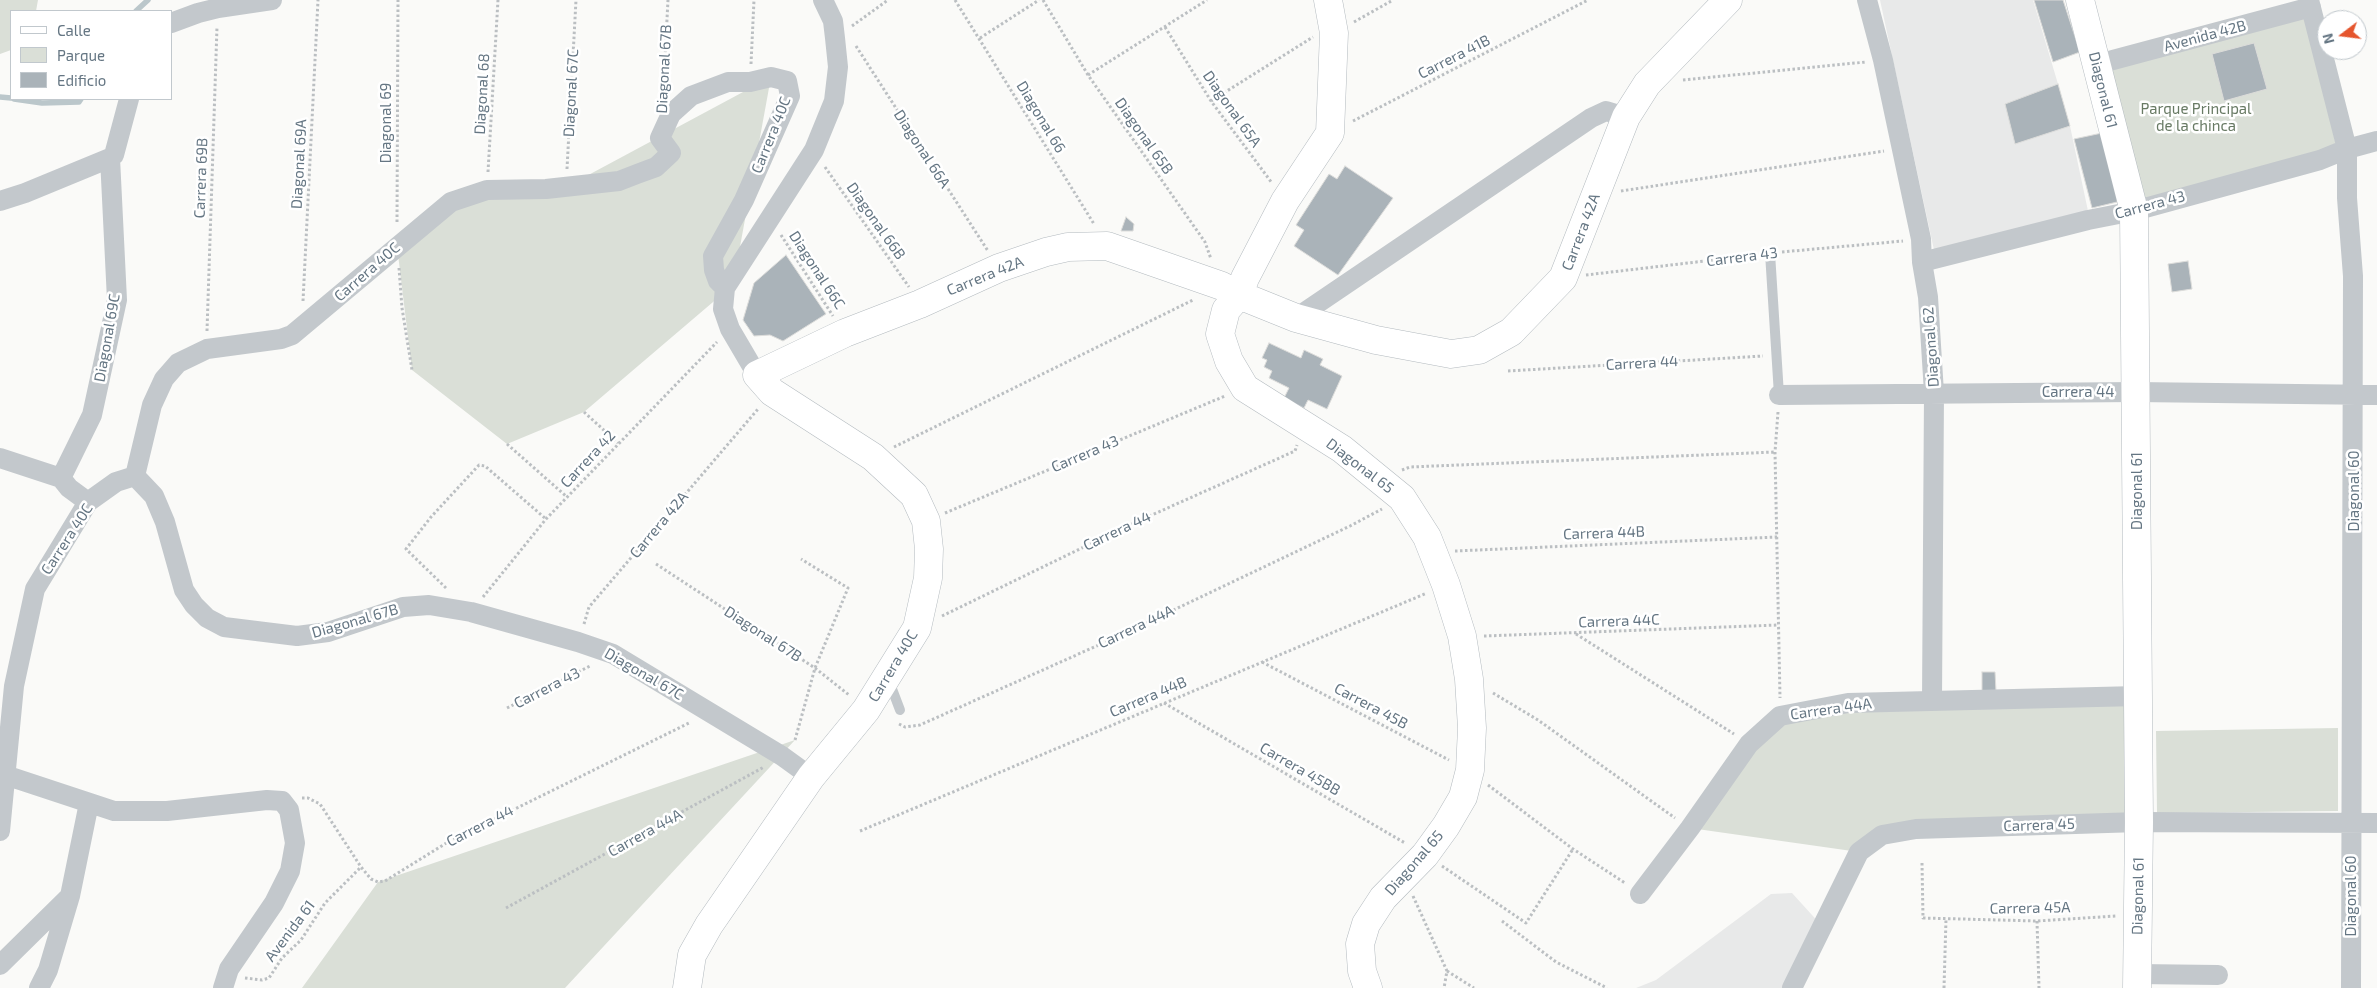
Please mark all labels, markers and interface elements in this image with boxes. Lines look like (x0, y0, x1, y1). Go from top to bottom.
legend (10, 10, 172, 100)
north arrow (2317, 10, 2367, 60)
street label: Avenida 42B (2162, 16, 2248, 56)
text: Calle (57, 21, 91, 39)
street label: Diagonal 67B (653, 24, 675, 114)
street label: Carrera 41B (1415, 31, 1493, 83)
text: N (2318, 32, 2338, 46)
text: Parque (57, 46, 105, 64)
street label: Diagonal 67C (560, 48, 582, 138)
street label: Diagonal 61 (2085, 50, 2121, 130)
street label: Diagonal 68 (471, 53, 493, 135)
street label: Diagonal 65A (1199, 67, 1265, 151)
text: Edificio (57, 71, 106, 89)
street label: Diagonal 66 (1013, 78, 1069, 156)
street label: Diagonal 69 (377, 83, 395, 163)
street label: Carrera 40C (747, 94, 795, 176)
street label: Diagonal 65B (1111, 94, 1177, 178)
park label: Parque Principal de la chinca (2140, 100, 2252, 135)
street label: Diagonal 66A (890, 106, 954, 192)
street label: Diagonal 69A (288, 119, 310, 209)
street label: Carrera 69B (191, 137, 211, 219)
street label: Diagonal 66B (843, 179, 909, 263)
street label: Carrera 43 (2113, 187, 2187, 223)
street label: Carrera 42A (1558, 191, 1604, 273)
street label: Diagonal 66C (785, 228, 849, 312)
street label: Carrera 40C (330, 239, 404, 305)
street label: Carrera 43 (1705, 244, 1779, 270)
street label: Carrera 42A (944, 252, 1026, 300)
street label: Diagonal 69C (90, 293, 124, 383)
street label: Diagonal 62 (1919, 306, 1943, 388)
street label: Carrera 44 (1605, 352, 1679, 374)
street label: Carrera 44 (2042, 383, 2114, 401)
street label: Carrera 42 (557, 427, 619, 491)
street label: Carrera 43 (1048, 432, 1122, 476)
street label: Diagonal 65 (1323, 435, 1397, 497)
street label: Diagonal 60 (2345, 450, 2363, 532)
street label: Diagonal 61 (2128, 452, 2146, 530)
street label: Carrera 42A (626, 488, 692, 562)
street label: Carrera 40C (37, 500, 97, 578)
street label: Carrera 44 (1080, 507, 1154, 555)
street label: Carrera 44B (1563, 523, 1645, 543)
street label: Diagonal 67B (310, 600, 400, 642)
street label: Diagonal 67B (721, 602, 805, 666)
street label: Carrera 44A (1095, 602, 1177, 652)
street label: Carrera 44C (1578, 611, 1660, 631)
street label: Carrera 40C (864, 627, 922, 705)
street label: Diagonal 67C (601, 644, 687, 704)
street label: Carrera 43 (511, 664, 583, 712)
street label: Carrera 44B (1107, 673, 1189, 721)
street label: Carrera 45B (1331, 679, 1411, 733)
street label: Carrera 44A (1789, 694, 1873, 724)
street label: Carrera 45BB (1256, 739, 1344, 799)
street label: Carrera 44 (444, 801, 516, 851)
street label: Carrera 44A (605, 805, 685, 861)
street label: Carrera 45 (2003, 815, 2075, 835)
street label: Diagonal 65 (1381, 827, 1447, 899)
street label: Diagonal 60 (2342, 855, 2360, 937)
street label: Diagonal 61 (2128, 857, 2148, 935)
street label: Avenida 61 (261, 897, 319, 965)
street label: Carrera 45A (1989, 898, 2071, 918)

